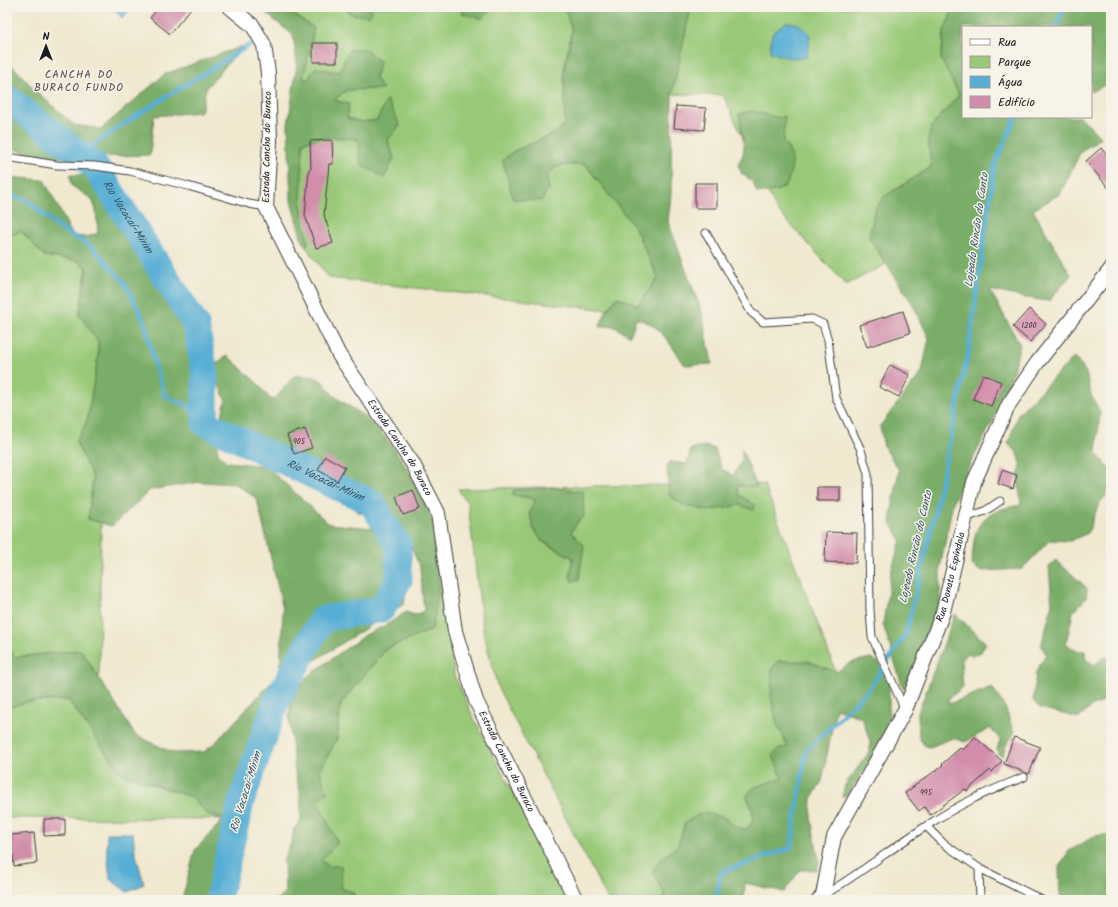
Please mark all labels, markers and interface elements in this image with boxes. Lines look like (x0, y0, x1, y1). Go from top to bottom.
north arrow (26, 26, 66, 66)
legend (962, 26, 1092, 118)
text: N (43, 28, 50, 46)
text: Rua (998, 33, 1017, 52)
text: Parque (998, 53, 1032, 72)
district label: CANCHA DO BURACO FUNDO (34, 66, 124, 97)
text: Água (998, 73, 1023, 92)
street label: Estrada Cancha do Buraco (258, 90, 276, 203)
text: Edifício (998, 93, 1035, 112)
water label: Lajeado Rincão do Canto (960, 171, 994, 288)
water label: Rio Vacacaí-Mirim (98, 177, 158, 259)
house number: 1200 (1021, 319, 1037, 332)
street label: Estrada Cancha do Buraco (363, 396, 436, 499)
house number: 905 (293, 435, 306, 448)
water label: Rio Vacacaí-Mirim (284, 455, 368, 507)
water label: Lajeado Rincão do Canto (894, 488, 938, 605)
street label: Rua Donato Espíndola (932, 530, 970, 624)
street label: Estrada Cancha do Buraco (474, 708, 539, 816)
water label: Rio Vacacaí-Mirim (225, 748, 267, 835)
house number: 995 (920, 786, 933, 799)

